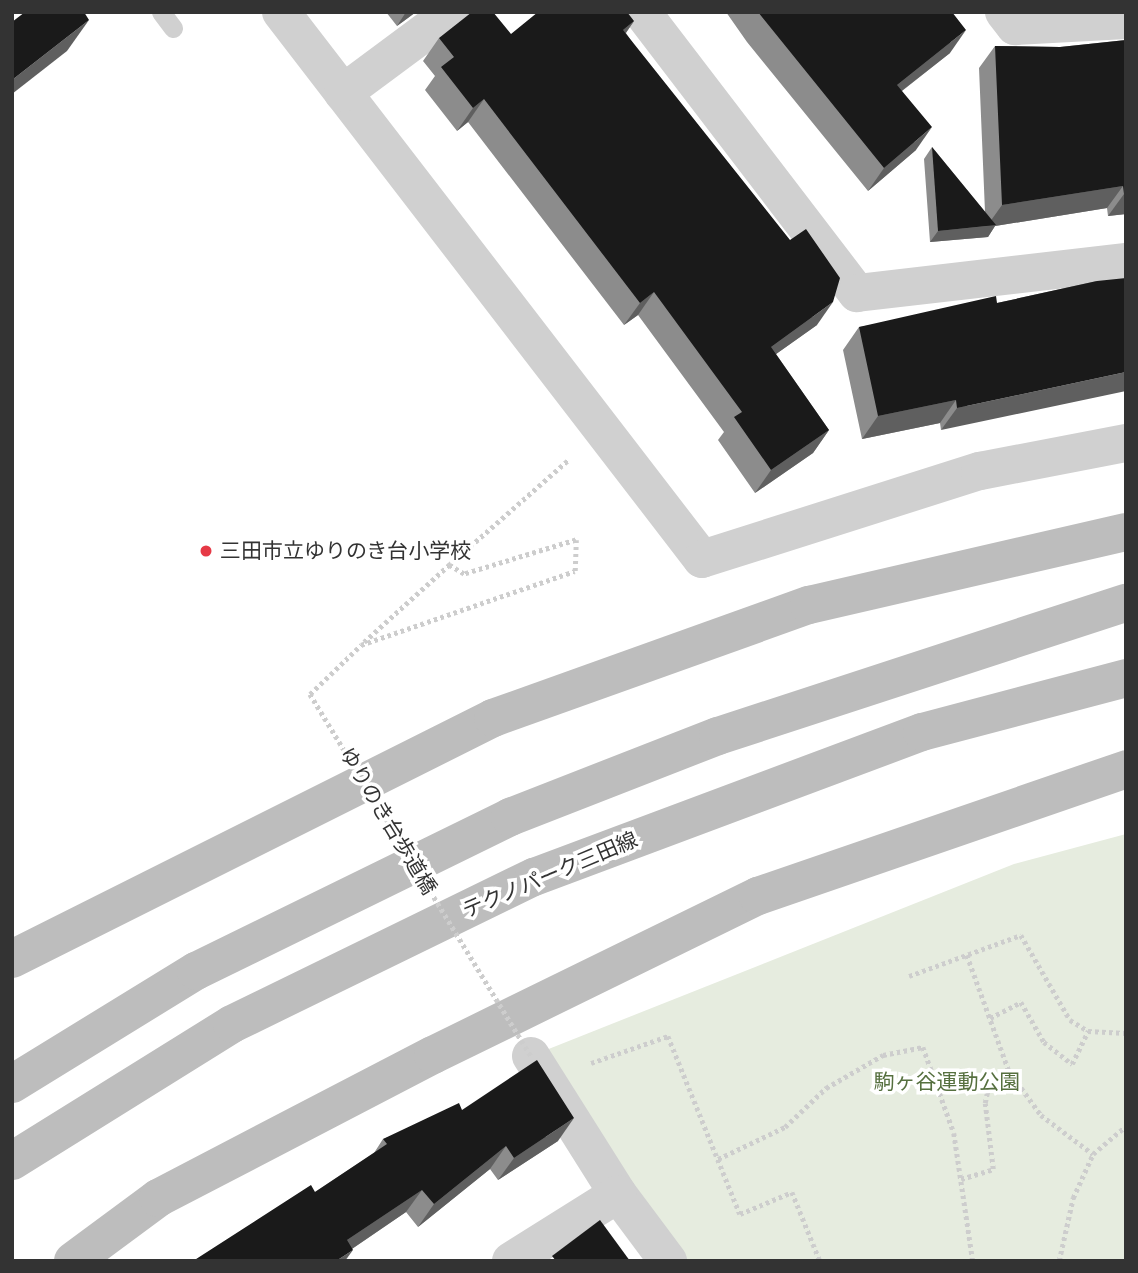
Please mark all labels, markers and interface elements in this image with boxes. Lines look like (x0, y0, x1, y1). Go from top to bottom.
place label: 三田市立ゆりのき台小学校 (220, 538, 472, 564)
marker: 三田市立ゆりのき台小学校 (198, 543, 214, 559)
street label: ゆりのき台歩道橋 (334, 743, 442, 899)
street label: テクノパーク三田線 (458, 826, 642, 924)
park label: 駒ヶ谷運動公園 (874, 1069, 1020, 1095)

